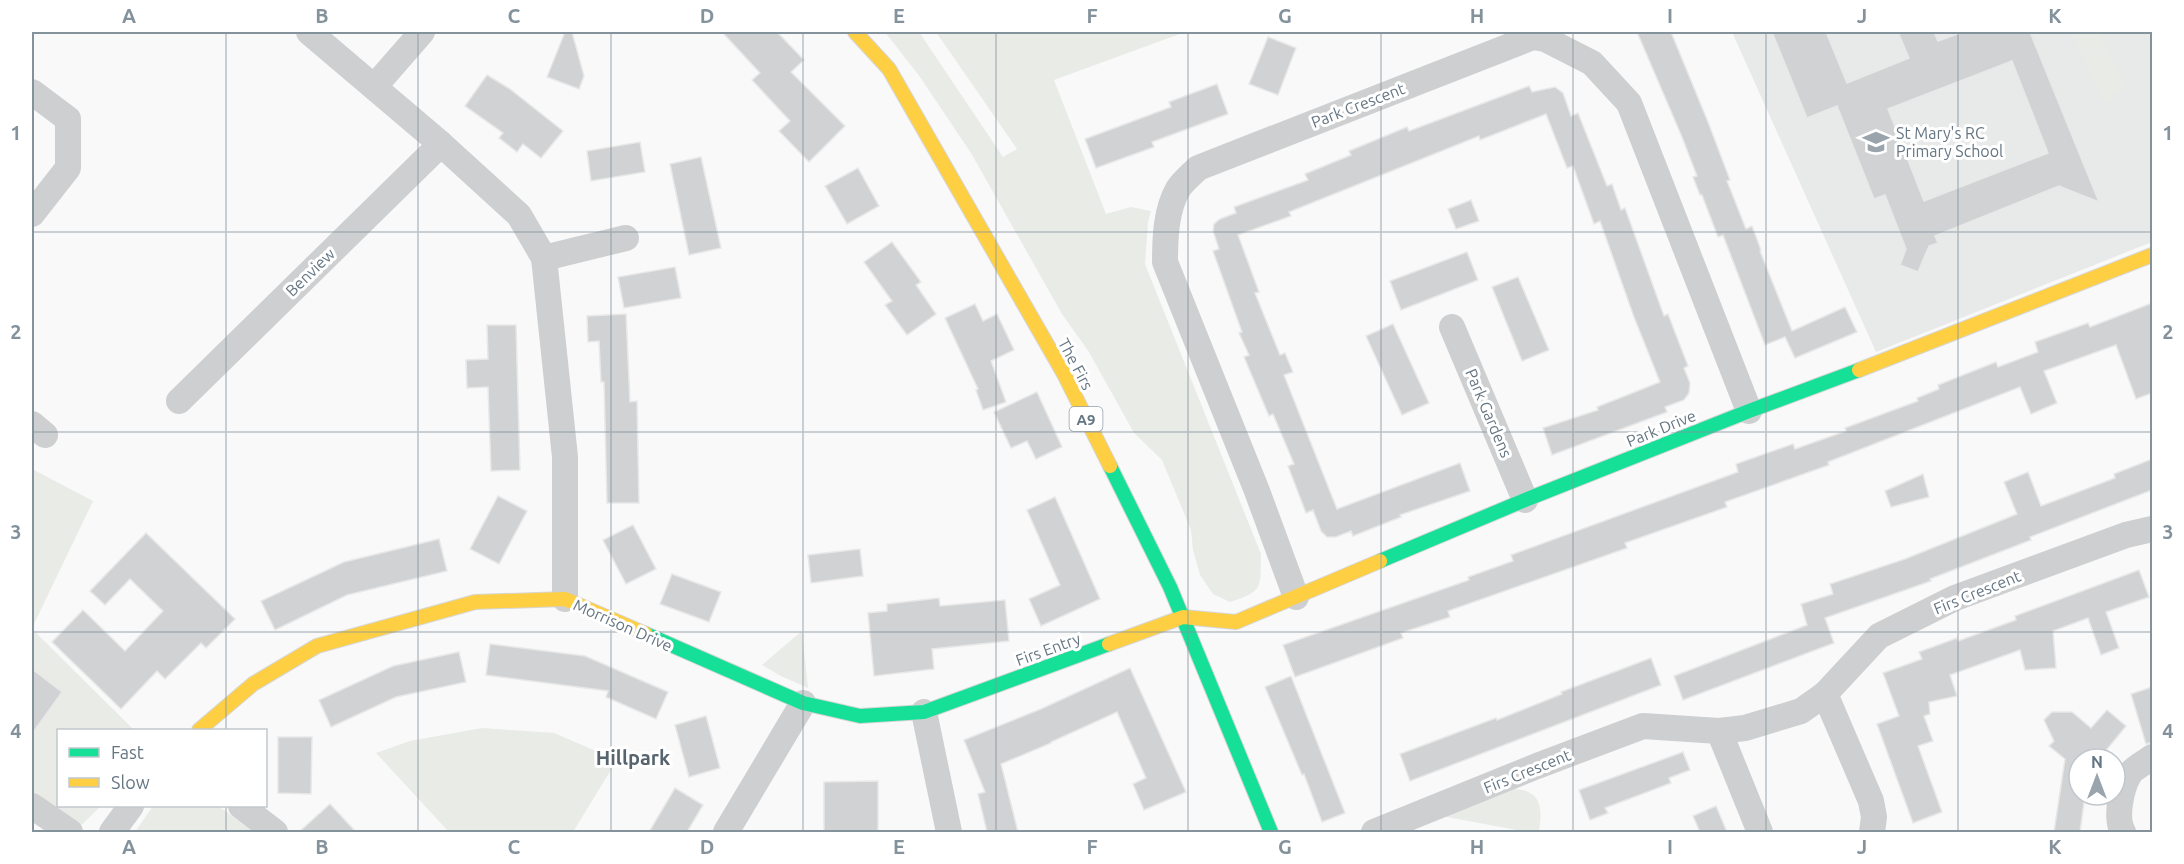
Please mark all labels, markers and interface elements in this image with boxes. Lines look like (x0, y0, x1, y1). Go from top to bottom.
text: A (122, 4, 136, 27)
text: B (315, 4, 329, 27)
text: C (508, 4, 521, 27)
text: D (700, 4, 714, 27)
text: E (893, 4, 905, 27)
text: F (1086, 4, 1098, 27)
text: G (1278, 4, 1292, 27)
text: H (1470, 4, 1484, 27)
text: I (1667, 4, 1673, 27)
text: J (1857, 4, 1867, 27)
text: K (2048, 4, 2062, 27)
street label: Park Crescent (1309, 79, 1408, 131)
text: 1 (10, 121, 22, 144)
text: 1 (2162, 121, 2174, 144)
place label: St Mary's RC Primary School (1896, 124, 2003, 160)
school or university icon: St Mary's RC Primary School (1861, 127, 1891, 157)
street label: Benview (282, 244, 339, 300)
text: 2 (10, 320, 22, 343)
text: 2 (2162, 320, 2174, 343)
street label: The Firs (1055, 335, 1097, 393)
street label: Park Gardens (1462, 366, 1516, 460)
street label: Park Drive (1624, 406, 1698, 450)
road number: A9 (1070, 407, 1102, 431)
text: 3 (10, 520, 22, 543)
text: 3 (2162, 520, 2174, 543)
street label: Firs Crescent (1931, 566, 2024, 618)
street label: Morrison Drive (571, 595, 675, 655)
street label: Firs Entry (1013, 629, 1083, 669)
text: 4 (10, 719, 22, 742)
text: 4 (2162, 719, 2174, 742)
legend (57, 729, 267, 807)
text: Fast (111, 742, 144, 762)
street label: Firs Crescent (1481, 745, 1574, 797)
district label: Hillpark (596, 746, 670, 769)
north arrow (2067, 747, 2127, 807)
text: N (2091, 753, 2103, 771)
text: Slow (111, 772, 150, 792)
text: A (122, 835, 136, 858)
text: B (315, 835, 329, 858)
text: C (508, 835, 521, 858)
text: D (700, 835, 714, 858)
text: E (893, 835, 905, 858)
text: F (1086, 835, 1098, 858)
text: G (1278, 835, 1292, 858)
text: H (1470, 835, 1484, 858)
text: I (1667, 835, 1673, 858)
text: J (1857, 835, 1867, 858)
text: K (2048, 835, 2062, 858)

